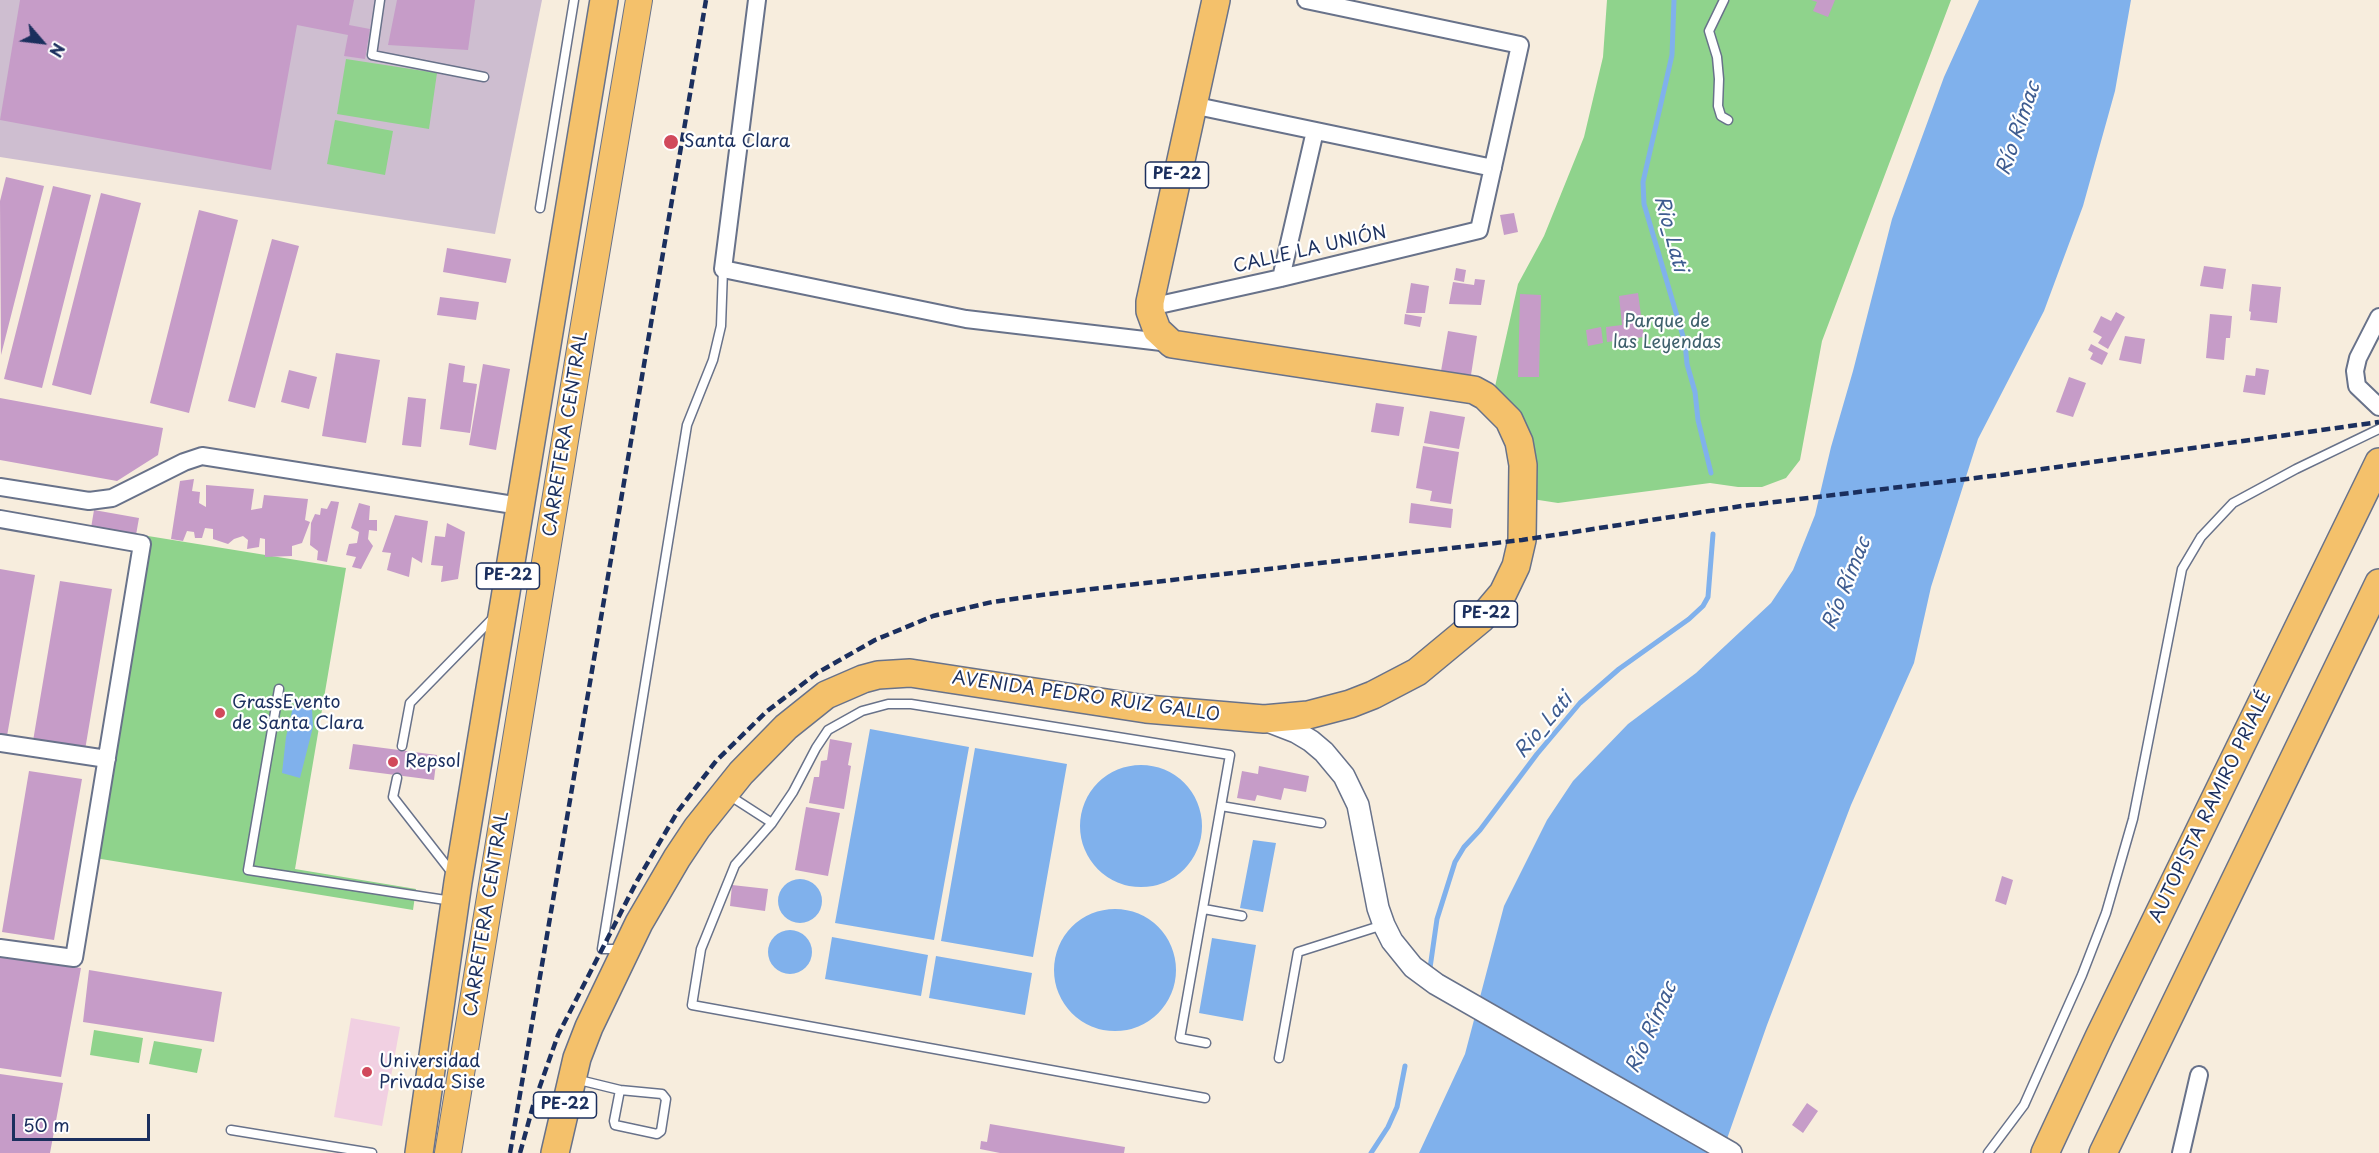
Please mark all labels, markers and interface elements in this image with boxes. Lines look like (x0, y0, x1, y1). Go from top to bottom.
north arrow (12, 12, 72, 72)
text: N (44, 39, 71, 62)
water label: Río Rímac (1992, 79, 2046, 179)
place label: Santa Clara (684, 131, 790, 153)
marker: Santa Clara (662, 133, 680, 151)
road number: PE-22 (1146, 162, 1208, 188)
water label: Rio_Lati (1648, 193, 1692, 275)
street label: CALLE LA UNIÓN (1231, 222, 1389, 278)
park label: Parque de las Leyendas (1613, 311, 1721, 354)
street label: CARRETERA CENTRAL (539, 330, 593, 538)
water label: Río Rímac (1818, 535, 1876, 633)
road number: PE-22 (476, 563, 540, 589)
road number: PE-22 (1454, 601, 1518, 627)
street label: AVENIDA PEDRO RUIZ GALLO (951, 667, 1221, 727)
water label: Rio_Lati (1510, 688, 1578, 764)
street label: AUTOPISTA RAMIRO PRIALÉ (2145, 688, 2277, 926)
place label: GrassEvento de Santa Clara (232, 692, 364, 734)
marker: GrassEvento de Santa Clara (213, 706, 227, 720)
place label: Repsol (405, 751, 461, 773)
marker: Repsol (386, 755, 400, 769)
street label: CARRETERA CENTRAL (460, 810, 514, 1018)
water label: Río Rímac (1621, 979, 1683, 1077)
place label: Universidad Privada Sise (379, 1051, 485, 1094)
marker: Universidad Privada Sise (360, 1065, 374, 1079)
road number: PE-22 (534, 1092, 596, 1118)
scale bar (15, 1102, 153, 1140)
text: 50 m (23, 1111, 70, 1138)

